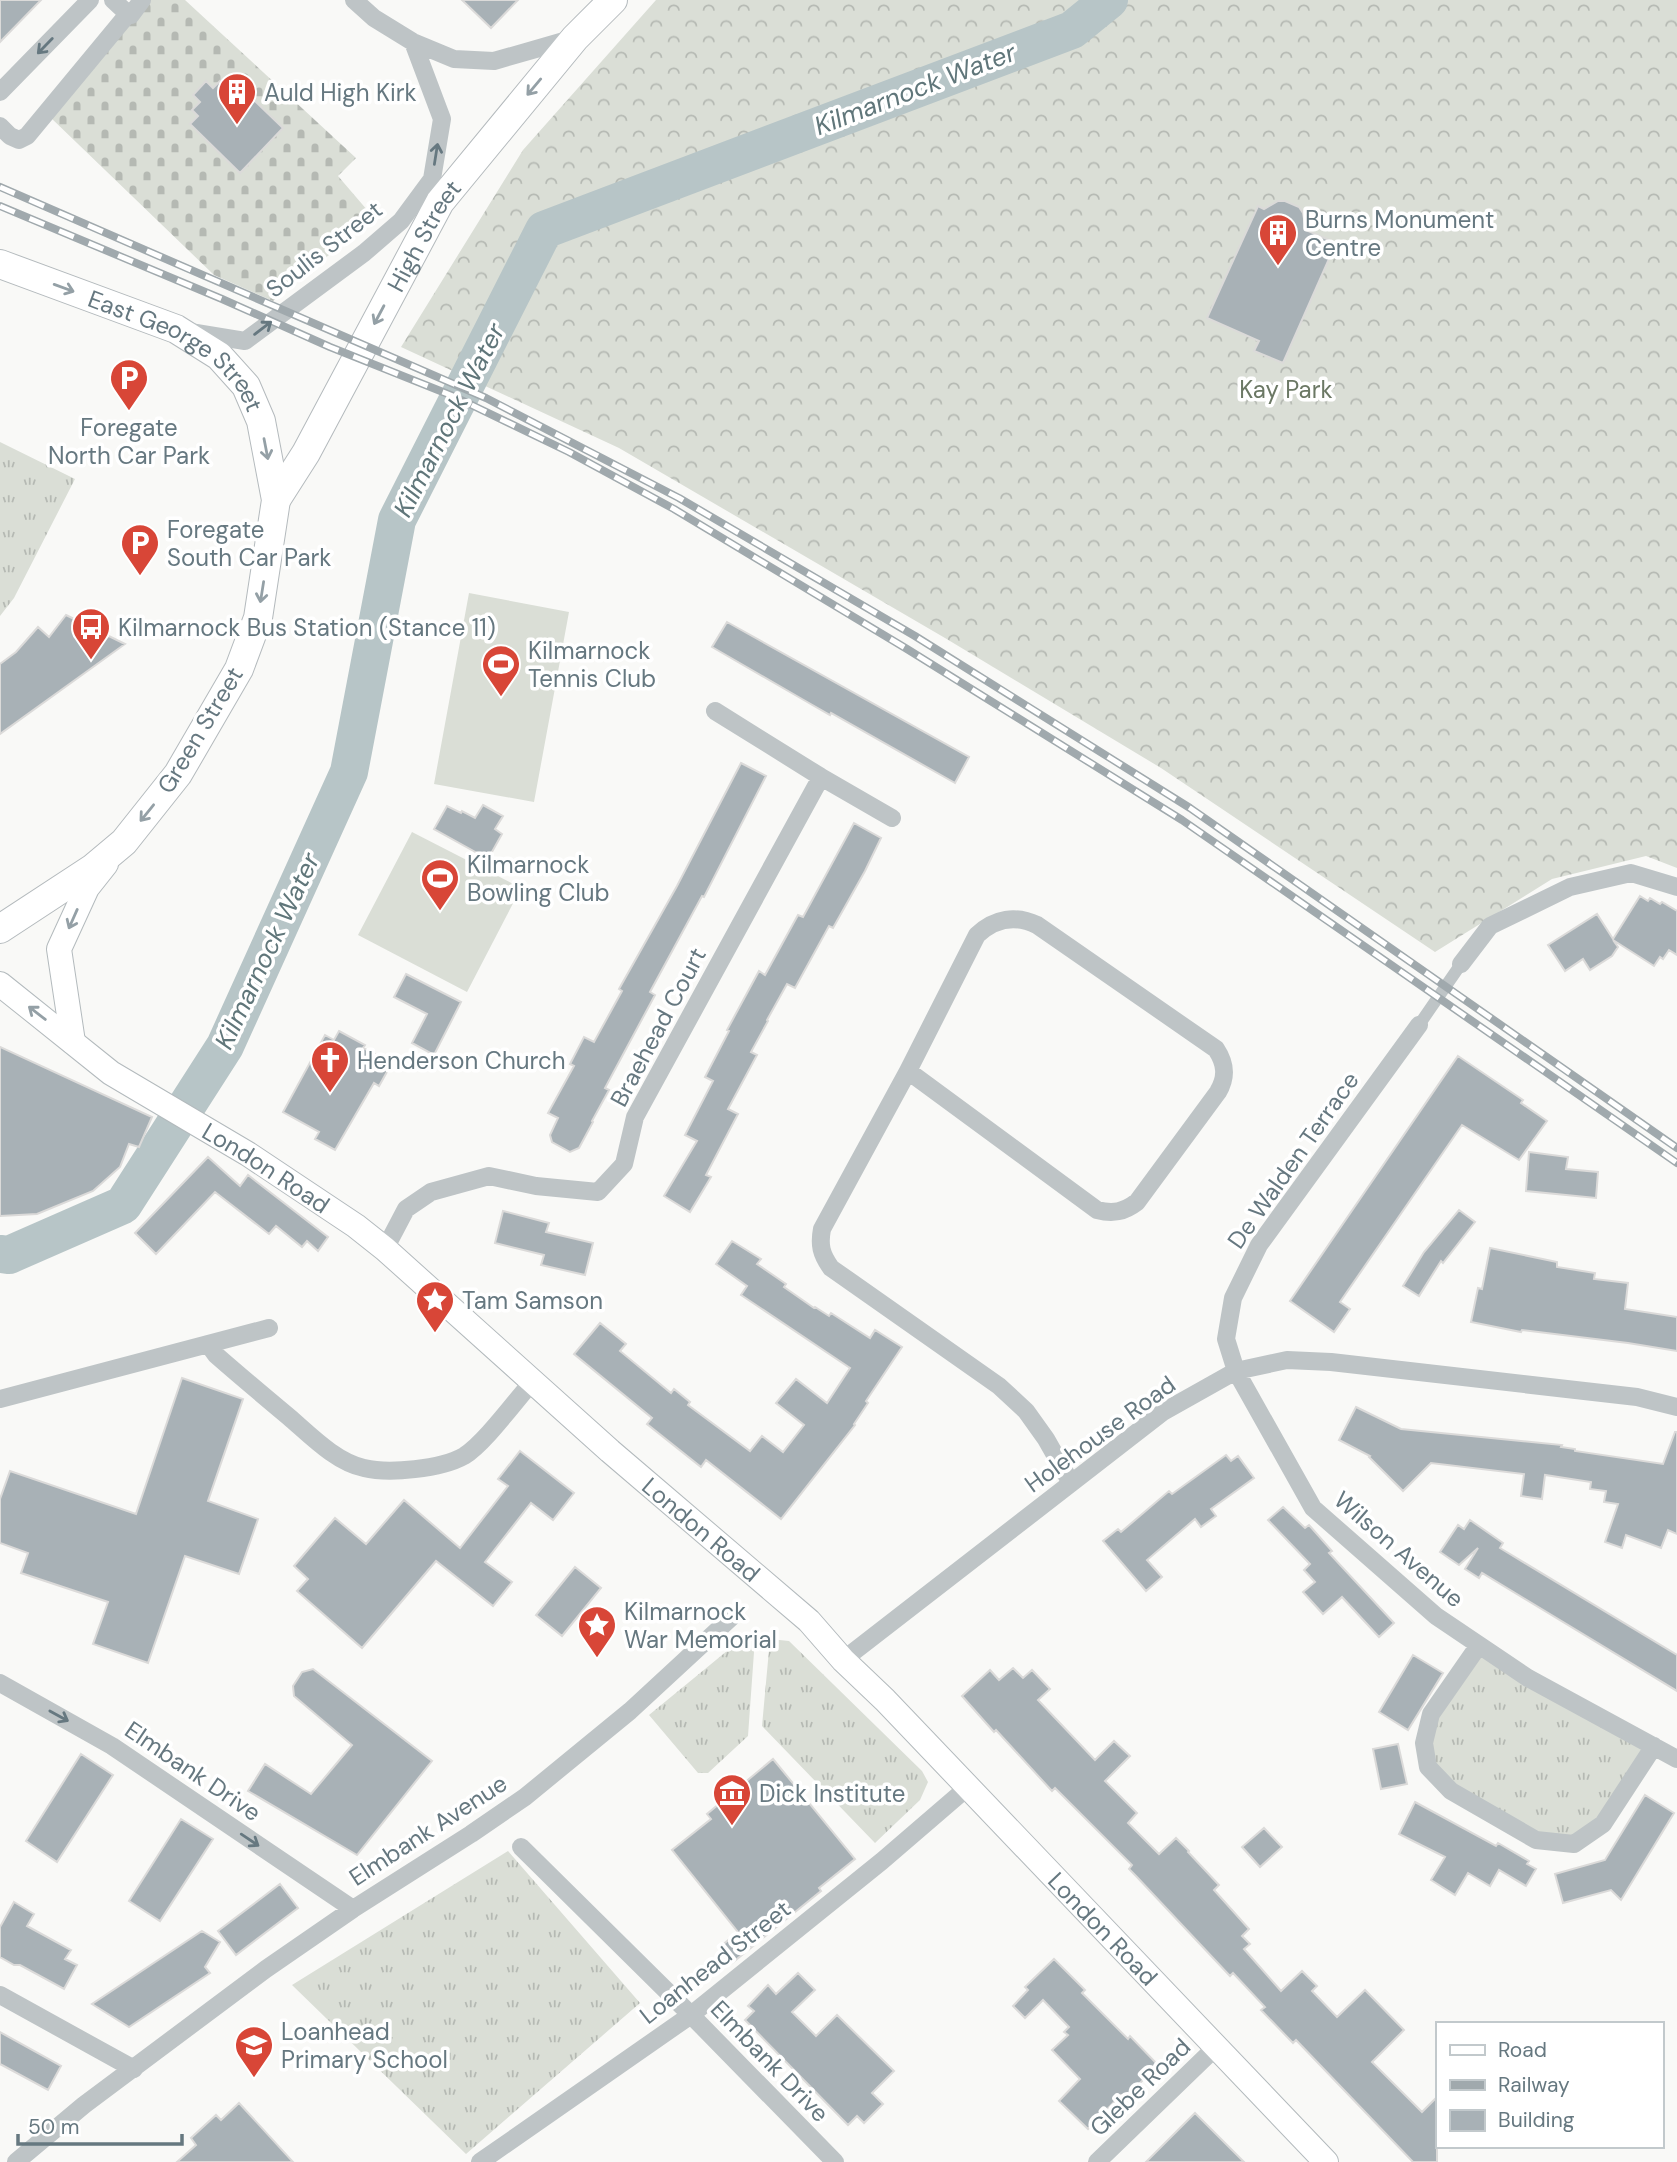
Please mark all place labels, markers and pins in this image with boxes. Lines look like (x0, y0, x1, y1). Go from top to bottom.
building icon: Auld High Kirk (216, 71, 258, 126)
place label: Auld High Kirk (264, 77, 417, 108)
place label: Burns Monument Centre (1305, 204, 1494, 263)
building icon: Burns Monument Centre (1257, 212, 1299, 267)
parking icon: Foregate North Car Park (108, 357, 150, 412)
place label: Foregate North Car Park (48, 412, 210, 471)
place label: Foregate South Car Park (167, 514, 331, 573)
parking icon: Foregate South Car Park (119, 522, 161, 577)
bus stop icon: Kilmarnock Bus Station (Stance 11) (70, 606, 112, 661)
place label: Kilmarnock Bus Station (Stance 11) (118, 612, 496, 643)
place label: Kilmarnock Tennis Club (528, 635, 656, 694)
sports icon: Kilmarnock Tennis Club (480, 643, 522, 698)
place label: Kilmarnock Bowling Club (467, 849, 610, 908)
sports icon: Kilmarnock Bowling Club (419, 857, 461, 912)
church icon: Henderson Church (309, 1039, 351, 1094)
place label: Henderson Church (357, 1045, 565, 1076)
place icon: Tam Samson (414, 1279, 456, 1334)
place label: Tam Samson (462, 1285, 603, 1316)
place label: Kilmarnock War Memorial (624, 1596, 777, 1655)
place icon: Kilmarnock War Memorial (576, 1604, 618, 1659)
museum icon: Dick Institute (711, 1772, 753, 1827)
place label: Dick Institute (759, 1778, 905, 1809)
place label: Loanhead Primary School (281, 2016, 448, 2075)
school or university icon: Loanhead Primary School (233, 2024, 275, 2079)

